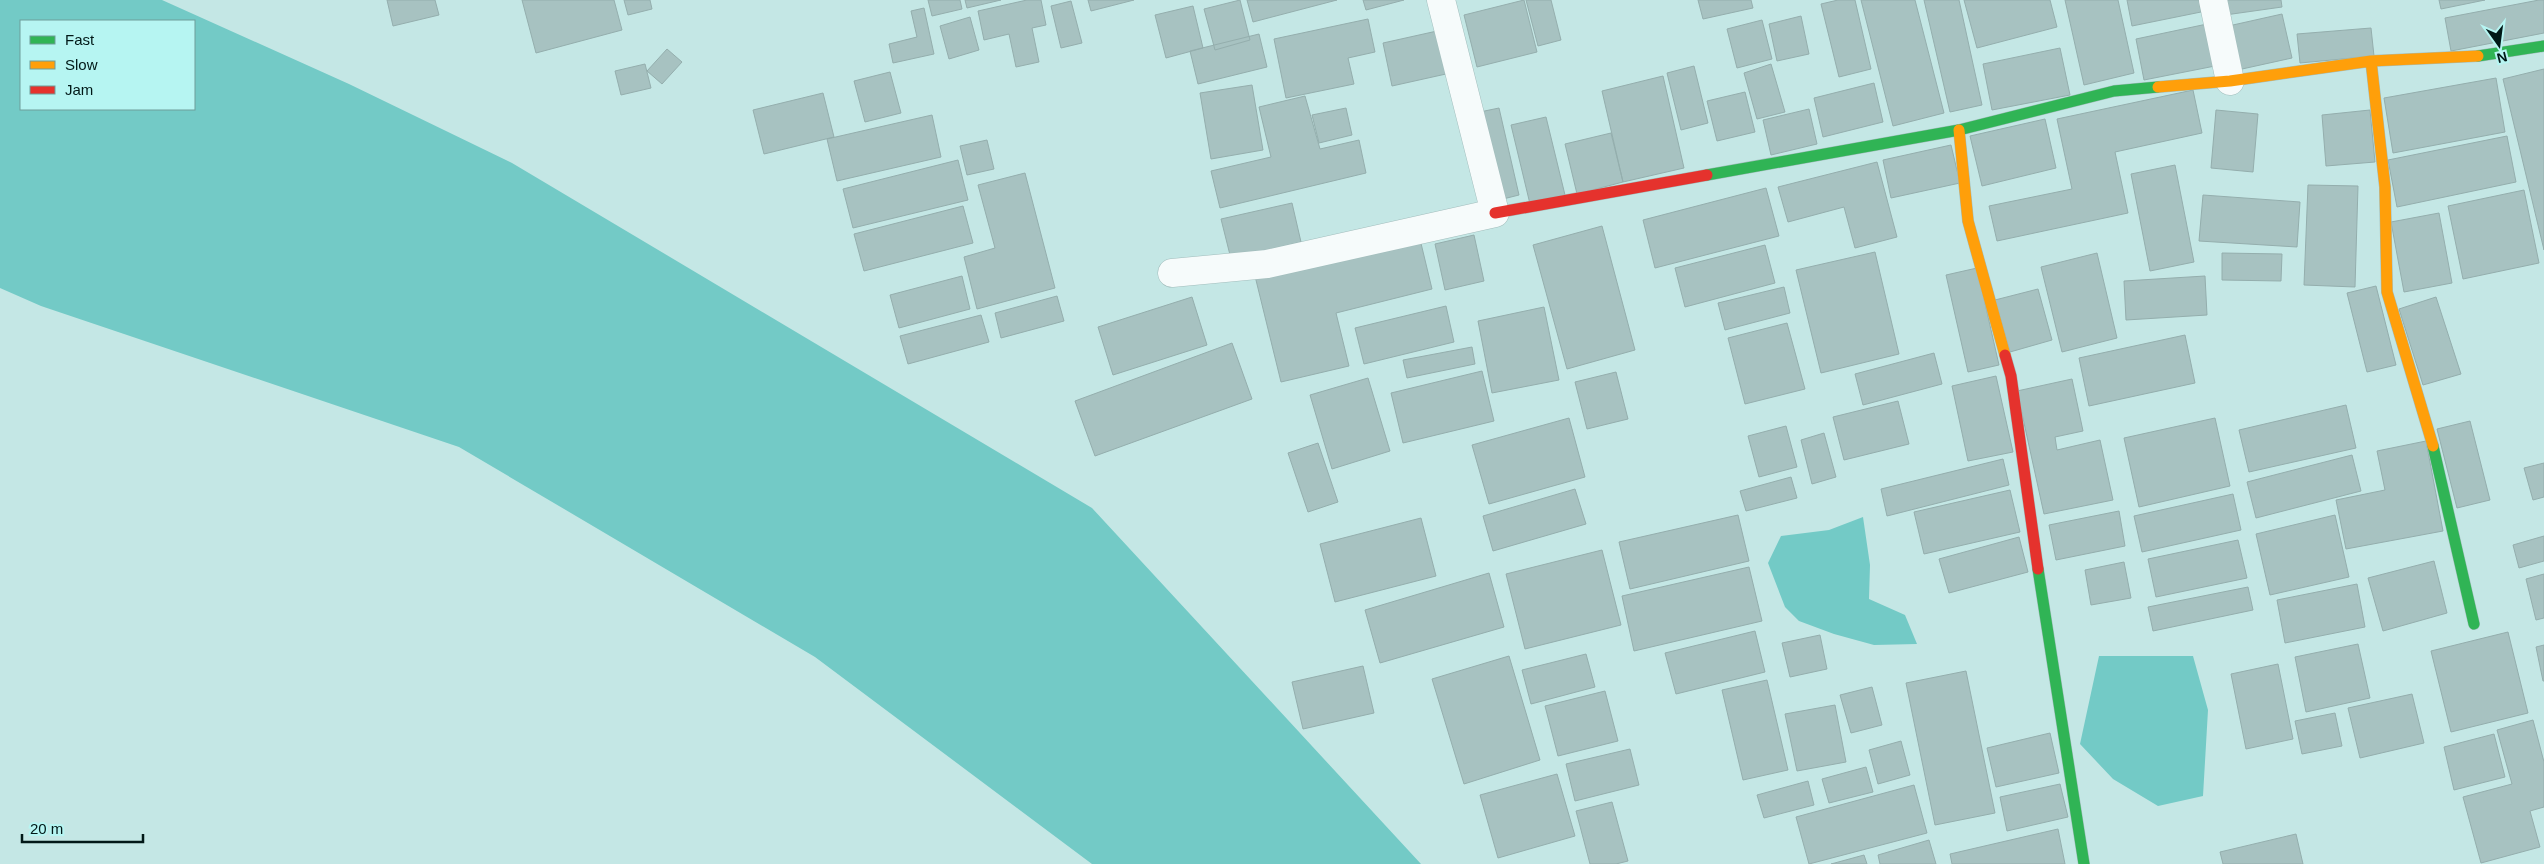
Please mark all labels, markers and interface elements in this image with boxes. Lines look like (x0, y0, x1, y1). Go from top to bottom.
legend (20, 20, 195, 110)
north arrow (2474, 20, 2524, 70)
text: Fast (65, 31, 95, 48)
text: N (2495, 49, 2509, 67)
text: Slow (65, 56, 98, 73)
text: Jam (65, 81, 93, 98)
scale bar (22, 812, 144, 844)
text: 20 m (30, 820, 63, 837)

